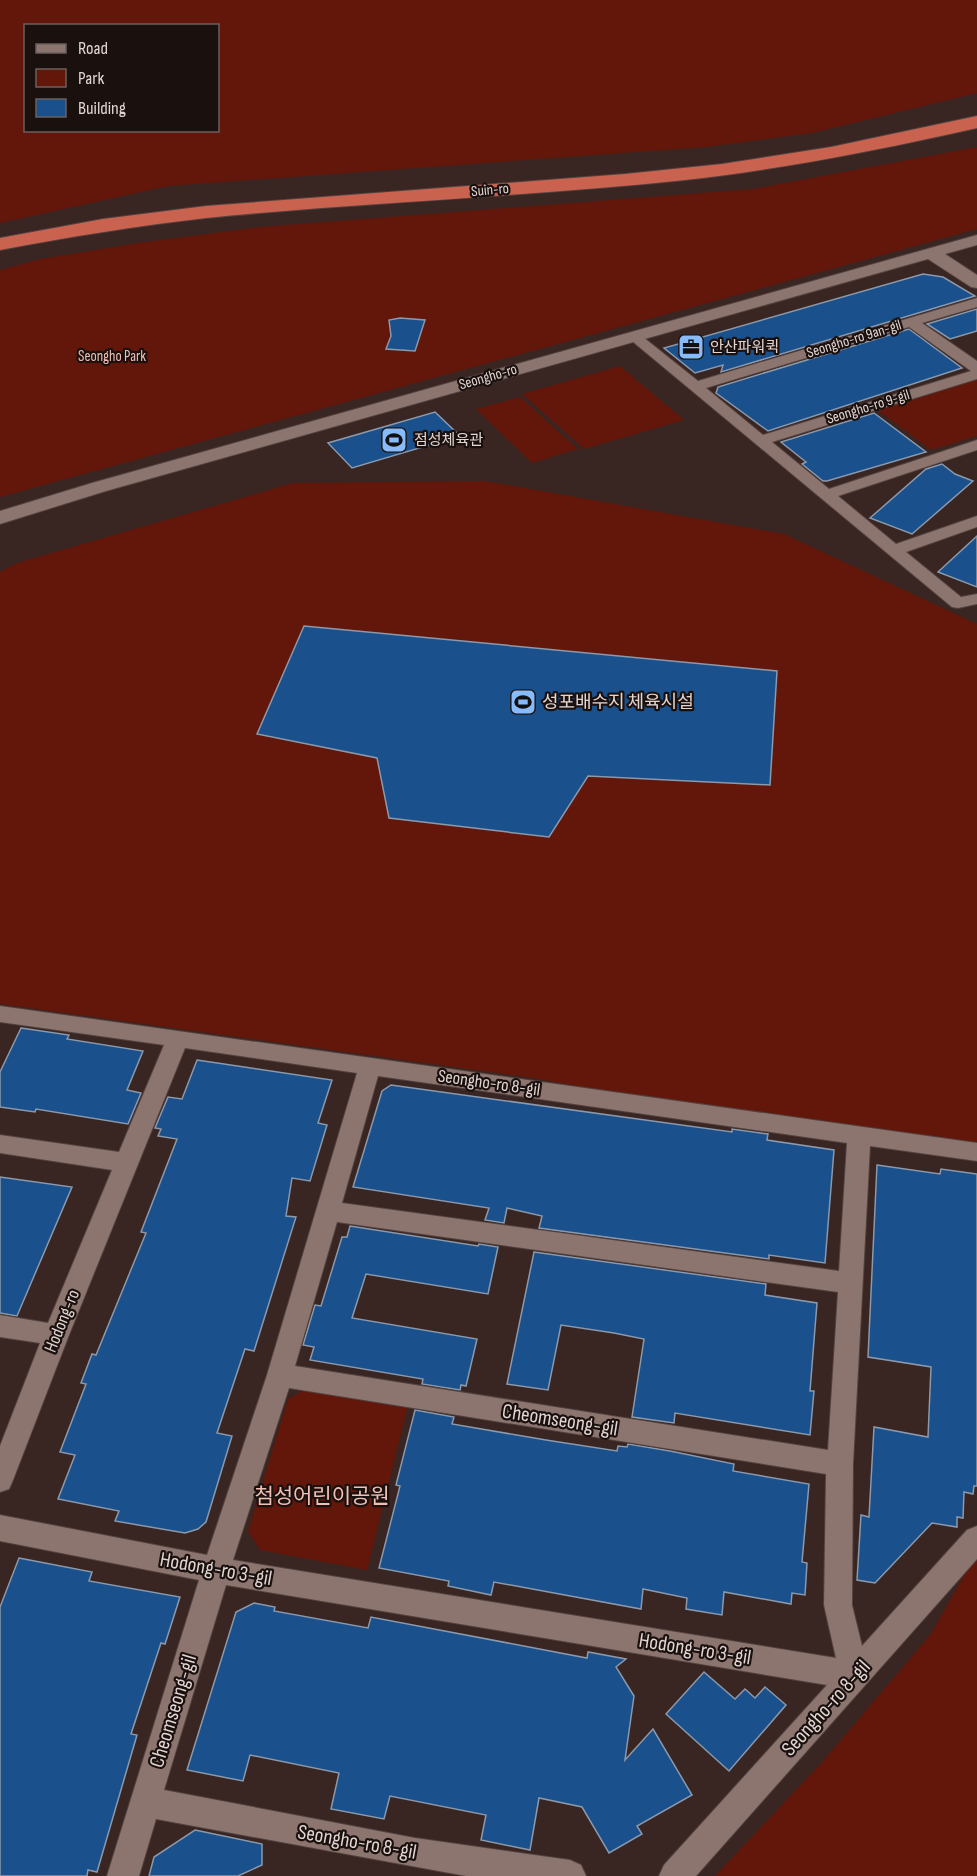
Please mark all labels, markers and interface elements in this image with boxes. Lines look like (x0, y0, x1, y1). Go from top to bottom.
legend (24, 24, 219, 132)
text: Road (78, 38, 108, 59)
text: Park (78, 68, 104, 89)
text: Building (78, 98, 126, 119)
street label: Suin-ro (470, 179, 510, 201)
street label: Seongho-ro 9an-gil (804, 316, 904, 362)
office icon: 안산파워퀵 (676, 332, 706, 362)
place label: 안산파워퀵 (710, 338, 779, 357)
park label: Seongho Park (78, 347, 146, 366)
street label: Seongho-ro (457, 360, 519, 394)
street label: Seongho-ro 9-gil (824, 385, 912, 429)
sports icon: 점성체육관 (379, 425, 409, 455)
place label: 점성체육관 (414, 431, 483, 450)
sports icon: 성포배수지 체육시설 (508, 687, 538, 717)
place label: 성포배수지 체육시설 (542, 692, 694, 713)
street label: Seongho-ro 8-gil (436, 1065, 542, 1101)
street label: Hodong-ro (40, 1287, 84, 1355)
street label: Cheomseong-gil (500, 1399, 620, 1441)
park label: 첨성어린이공원 (254, 1484, 390, 1509)
street label: Hodong-ro 3-gil (158, 1547, 274, 1591)
street label: Hodong-ro 3-gil (637, 1628, 753, 1670)
street label: Cheomseong-gil (144, 1652, 202, 1770)
street label: Seongho-ro 8-gil (776, 1655, 876, 1761)
street label: Seongho-ro 8-gil (296, 1819, 418, 1865)

